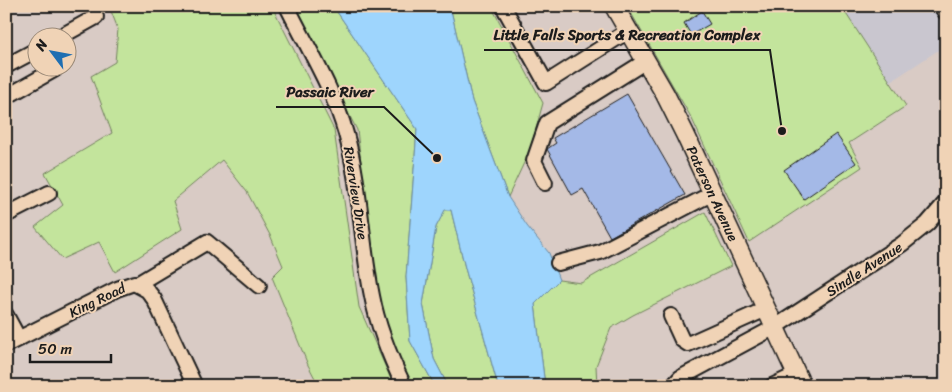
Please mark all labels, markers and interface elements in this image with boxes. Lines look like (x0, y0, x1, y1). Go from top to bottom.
callout: Little Falls Sports & Recreation Complex (484, 20, 770, 50)
text: Little Falls Sports & Recreation Complex (494, 22, 761, 48)
north arrow (28, 28, 78, 78)
text: N (28, 34, 55, 57)
callout: Passaic River (276, 77, 384, 107)
text: Passaic River (286, 79, 376, 105)
street label: Paterson Avenue (679, 142, 745, 246)
street label: Riverview Drive (336, 145, 375, 242)
street label: Sindle Avenue (821, 235, 908, 304)
street label: King Road (64, 275, 131, 325)
scale bar (30, 332, 111, 364)
text: 50 m (38, 336, 73, 362)

